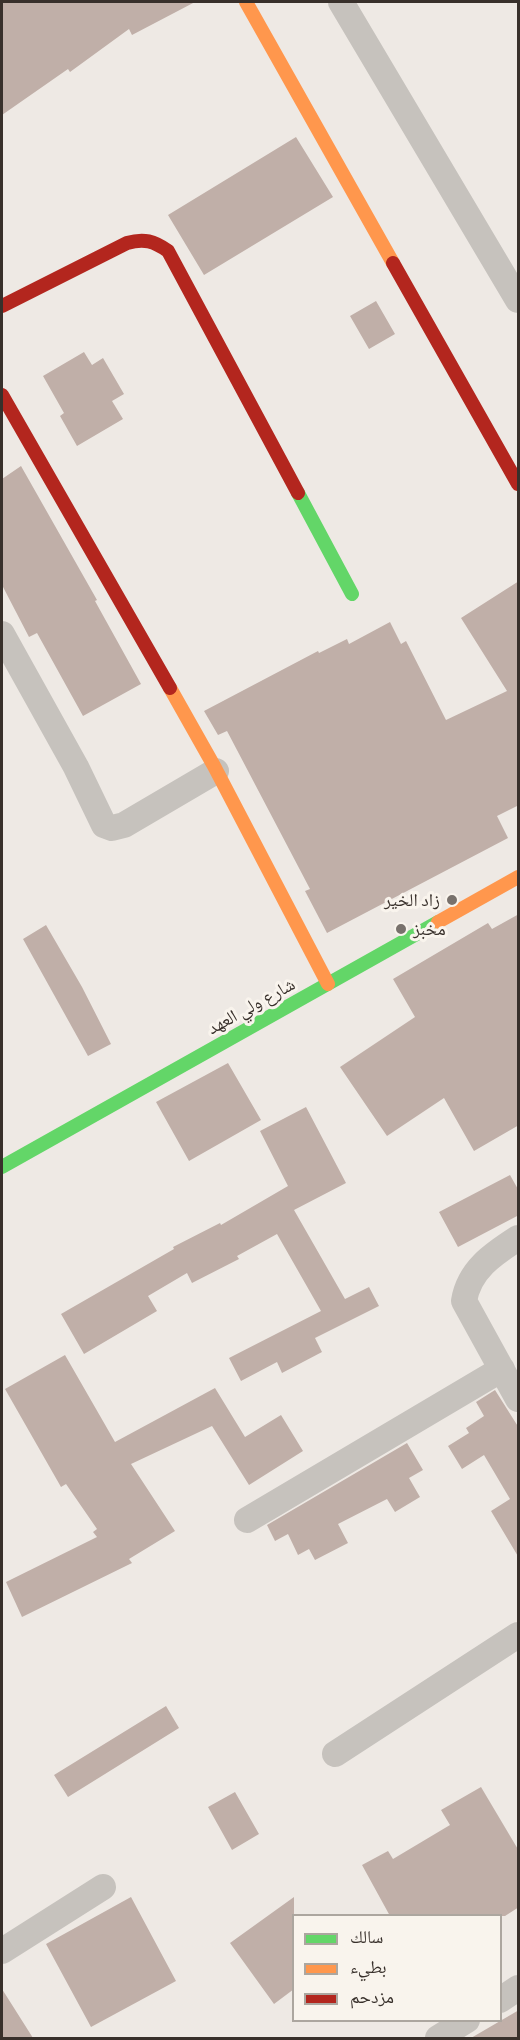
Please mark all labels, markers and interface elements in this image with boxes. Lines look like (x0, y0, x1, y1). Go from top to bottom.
place label: زاد الخير (384, 889, 440, 911)
marker: زاد الخير (445, 893, 459, 907)
place label: مخبز (413, 918, 446, 940)
marker: مخبز (394, 922, 408, 936)
street label: شارع ولي العهد (203, 973, 299, 1039)
legend (292, 1914, 502, 2022)
text: سالك (350, 1925, 383, 1947)
text: بطيء (350, 1955, 387, 1977)
text: مزدحم (350, 1985, 394, 2007)

